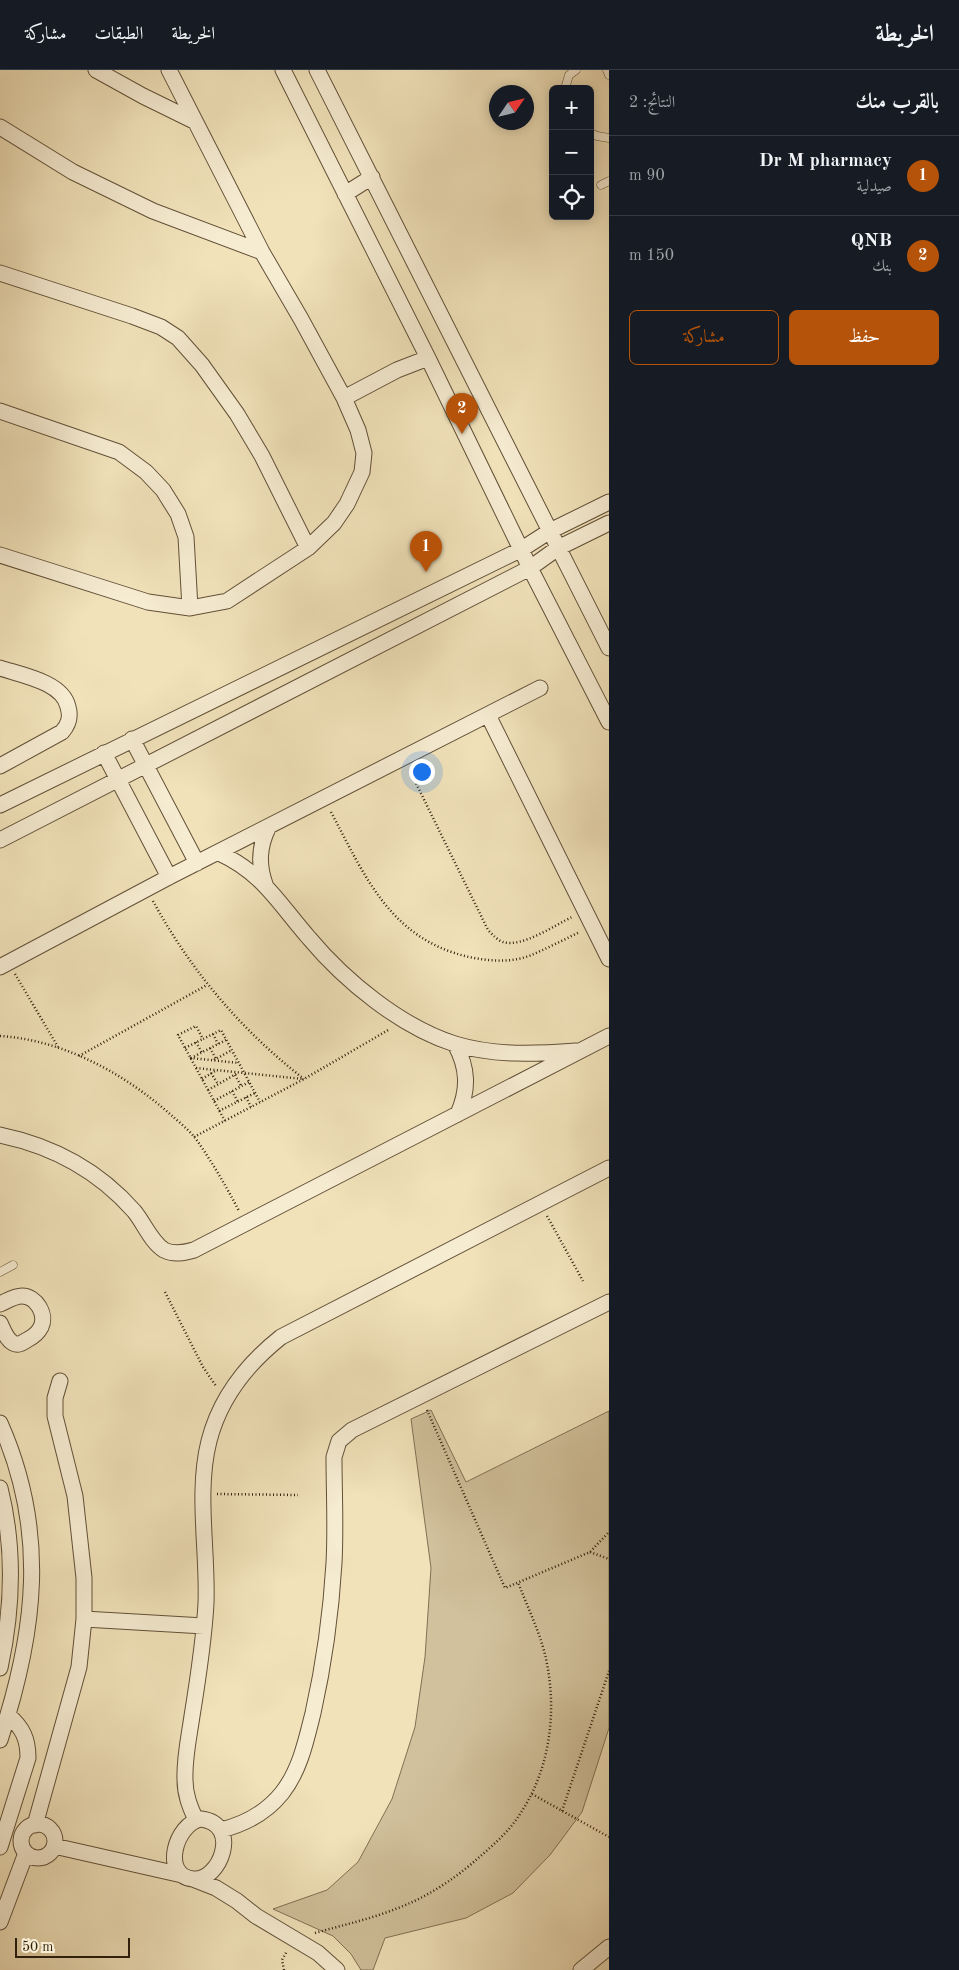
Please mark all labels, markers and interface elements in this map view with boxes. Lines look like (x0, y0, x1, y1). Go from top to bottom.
text: الخريطة (876, 23, 934, 47)
text: مشاركة (25, 25, 66, 43)
text: الطبقات (94, 25, 143, 43)
text: الخريطة (171, 25, 215, 43)
north arrow (489, 85, 534, 130)
map controls (549, 85, 594, 220)
button: + (549, 85, 594, 130)
text: بالقرب منك (856, 92, 939, 113)
text: النتائج: 2 (629, 95, 675, 111)
button: − (549, 130, 594, 175)
text: Dr M pharmacy (759, 152, 892, 171)
text: 90 m (629, 168, 665, 184)
text: 1 (918, 168, 928, 184)
button: locate (549, 175, 594, 220)
text: صيدلية (857, 179, 892, 195)
text: QNB (850, 232, 892, 251)
text: 150 m (629, 248, 674, 264)
text: 2 (918, 248, 928, 264)
text: بنك (872, 259, 892, 275)
button: مشاركة (629, 310, 779, 365)
button: حفظ (789, 310, 939, 365)
pin: 2 (446, 393, 478, 434)
pin: 1 (410, 531, 442, 572)
your location (409, 759, 435, 785)
scale bar (15, 1935, 130, 1958)
text: 50 m (22, 1940, 53, 1954)

